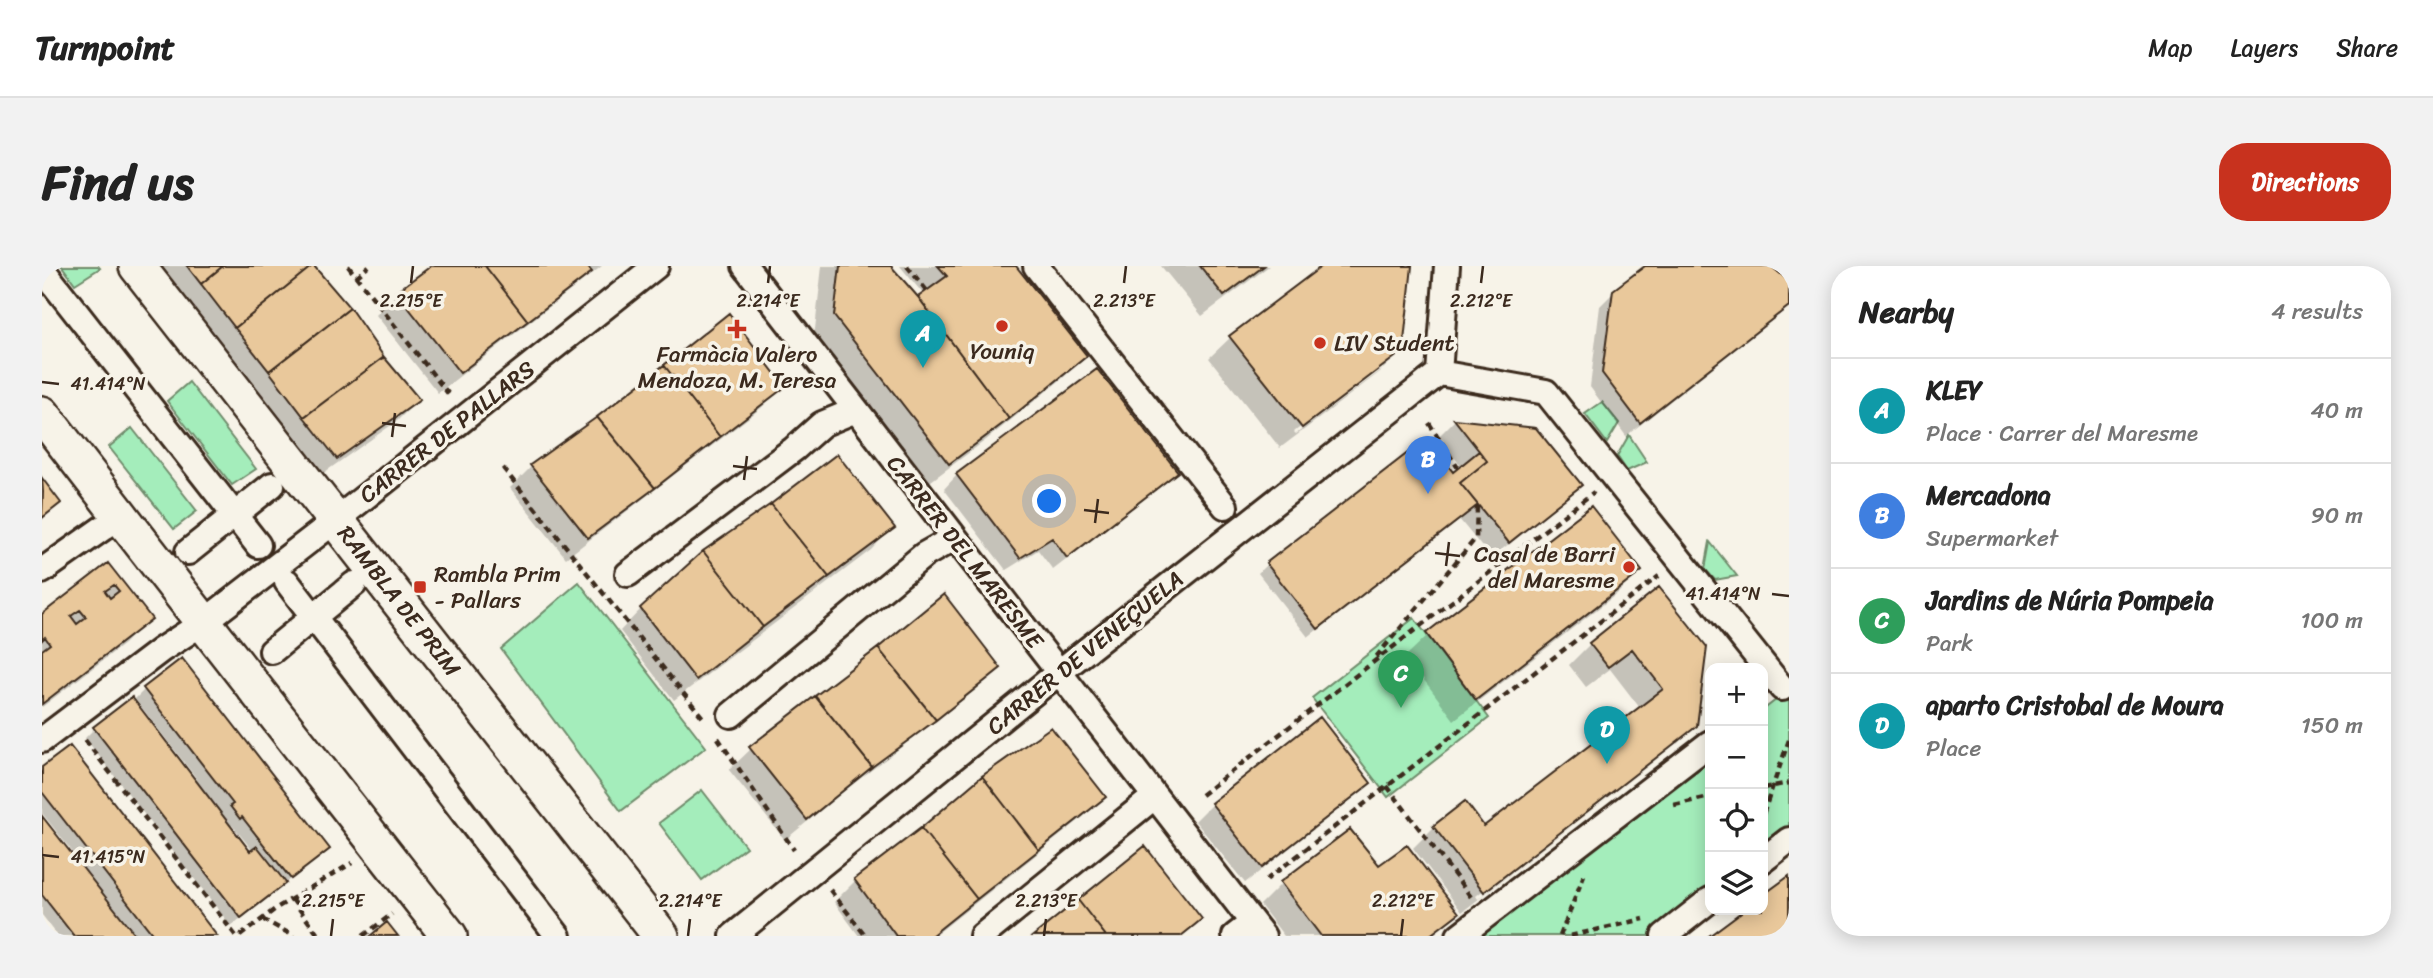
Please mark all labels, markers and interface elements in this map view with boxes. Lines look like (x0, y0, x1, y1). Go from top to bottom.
text: Turnpoint (35, 19, 175, 77)
text: Map (2148, 27, 2193, 69)
text: Layers (2231, 27, 2298, 69)
text: Share (2336, 27, 2398, 69)
text: Find us (42, 139, 194, 226)
button: Directions (2219, 143, 2391, 221)
text: 2.215°E (380, 285, 443, 317)
text: 2.214°E (737, 285, 800, 317)
text: 2.213°E (1093, 285, 1156, 317)
text: 2.212°E (1450, 285, 1513, 317)
text: Nearby (1859, 285, 1954, 339)
text: 4 results (2271, 291, 2363, 332)
pin: A (900, 310, 946, 368)
marker: Youniq (994, 318, 1010, 334)
marker: Farmàcia Valero Mendoza, M. Teresa (729, 321, 745, 337)
place label: LIV Student (1334, 323, 1455, 364)
place label: Youniq (970, 331, 1035, 372)
place label: Farmàcia Valero Mendoza, M. Teresa (638, 334, 837, 401)
marker: LIV Student (1312, 335, 1328, 351)
street label: CARRER DE PALLARS (350, 350, 544, 514)
text: KLEY (1926, 367, 1983, 413)
text: 41.414°N (71, 368, 146, 400)
text: A (1874, 390, 1890, 431)
text: 40 m (2310, 390, 2363, 431)
text: Place · Carrer del Maresme (1926, 413, 2198, 454)
pin: B (1405, 436, 1451, 494)
street label: CARRER DEL MARESME (876, 446, 1055, 659)
text: Mercadona (1926, 472, 2051, 518)
your location (1032, 484, 1066, 518)
text: B (1875, 495, 1889, 536)
text: 90 m (2311, 495, 2363, 536)
street label: RAMBLA DE PRIM (326, 516, 472, 686)
text: Supermarket (1926, 518, 2058, 559)
place label: Casal de Barri del Maresme (1474, 534, 1616, 601)
place label: Rambla Prim - Pallars (434, 554, 561, 621)
marker: Casal de Barri del Maresme (1621, 559, 1637, 575)
street label: CARRER DE VENEÇUELA (977, 560, 1193, 746)
text: Jardins de Núria Pompeia (1926, 577, 2214, 623)
text: 41.414°N (1686, 578, 1761, 610)
marker: Rambla Prim - Pallars (412, 579, 428, 595)
text: C (1875, 600, 1889, 641)
text: 100 m (2300, 600, 2363, 641)
text: Park (1926, 623, 1973, 664)
pin: C (1378, 650, 1424, 708)
map controls (1705, 663, 1768, 915)
button: + (1705, 663, 1768, 726)
text: aparto Cristobal de Moura (1926, 682, 2224, 728)
text: D (1875, 705, 1889, 746)
text: 150 m (2301, 705, 2363, 746)
pin: D (1584, 706, 1630, 764)
button: − (1705, 726, 1768, 789)
text: Place (1926, 728, 1981, 769)
button: locate (1705, 789, 1768, 852)
text: 41.415°N (71, 841, 146, 873)
button: layers (1705, 852, 1768, 915)
text: 2.215°E (302, 885, 365, 917)
text: 2.214°E (659, 885, 722, 917)
text: 2.213°E (1015, 885, 1078, 917)
text: 2.212°E (1372, 885, 1435, 917)

